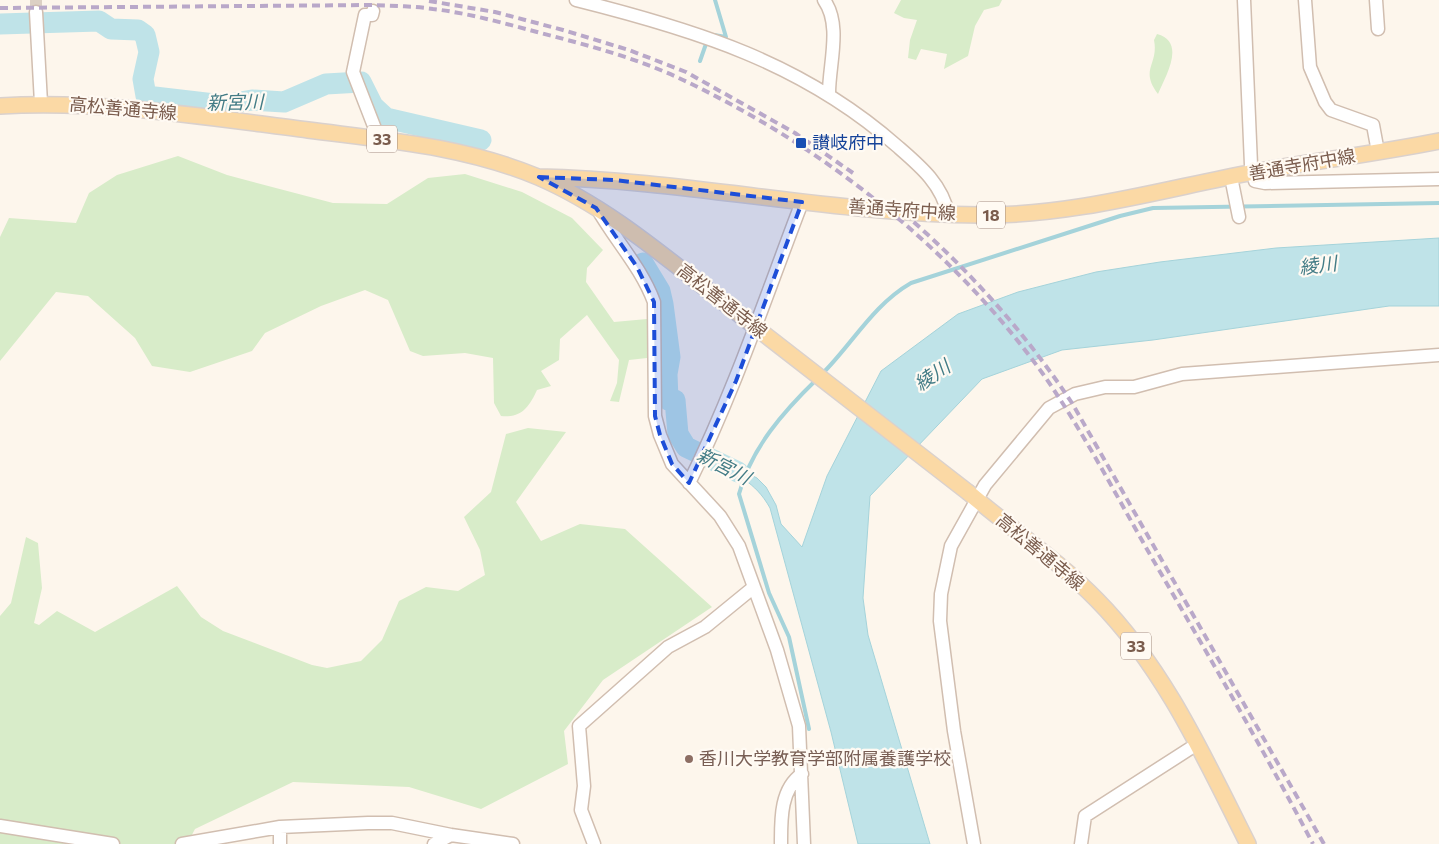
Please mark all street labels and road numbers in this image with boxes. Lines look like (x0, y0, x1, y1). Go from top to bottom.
street label: 高松善通寺線 (68, 92, 178, 124)
road number: 33 (367, 126, 397, 152)
street label: 善通寺府中線 (1247, 144, 1357, 184)
street label: 善通寺府中線 (847, 194, 957, 224)
road number: 18 (977, 202, 1005, 228)
street label: 高松善通寺線 (673, 258, 772, 342)
street label: 高松善通寺線 (992, 508, 1089, 594)
road number: 33 (1121, 632, 1151, 659)

